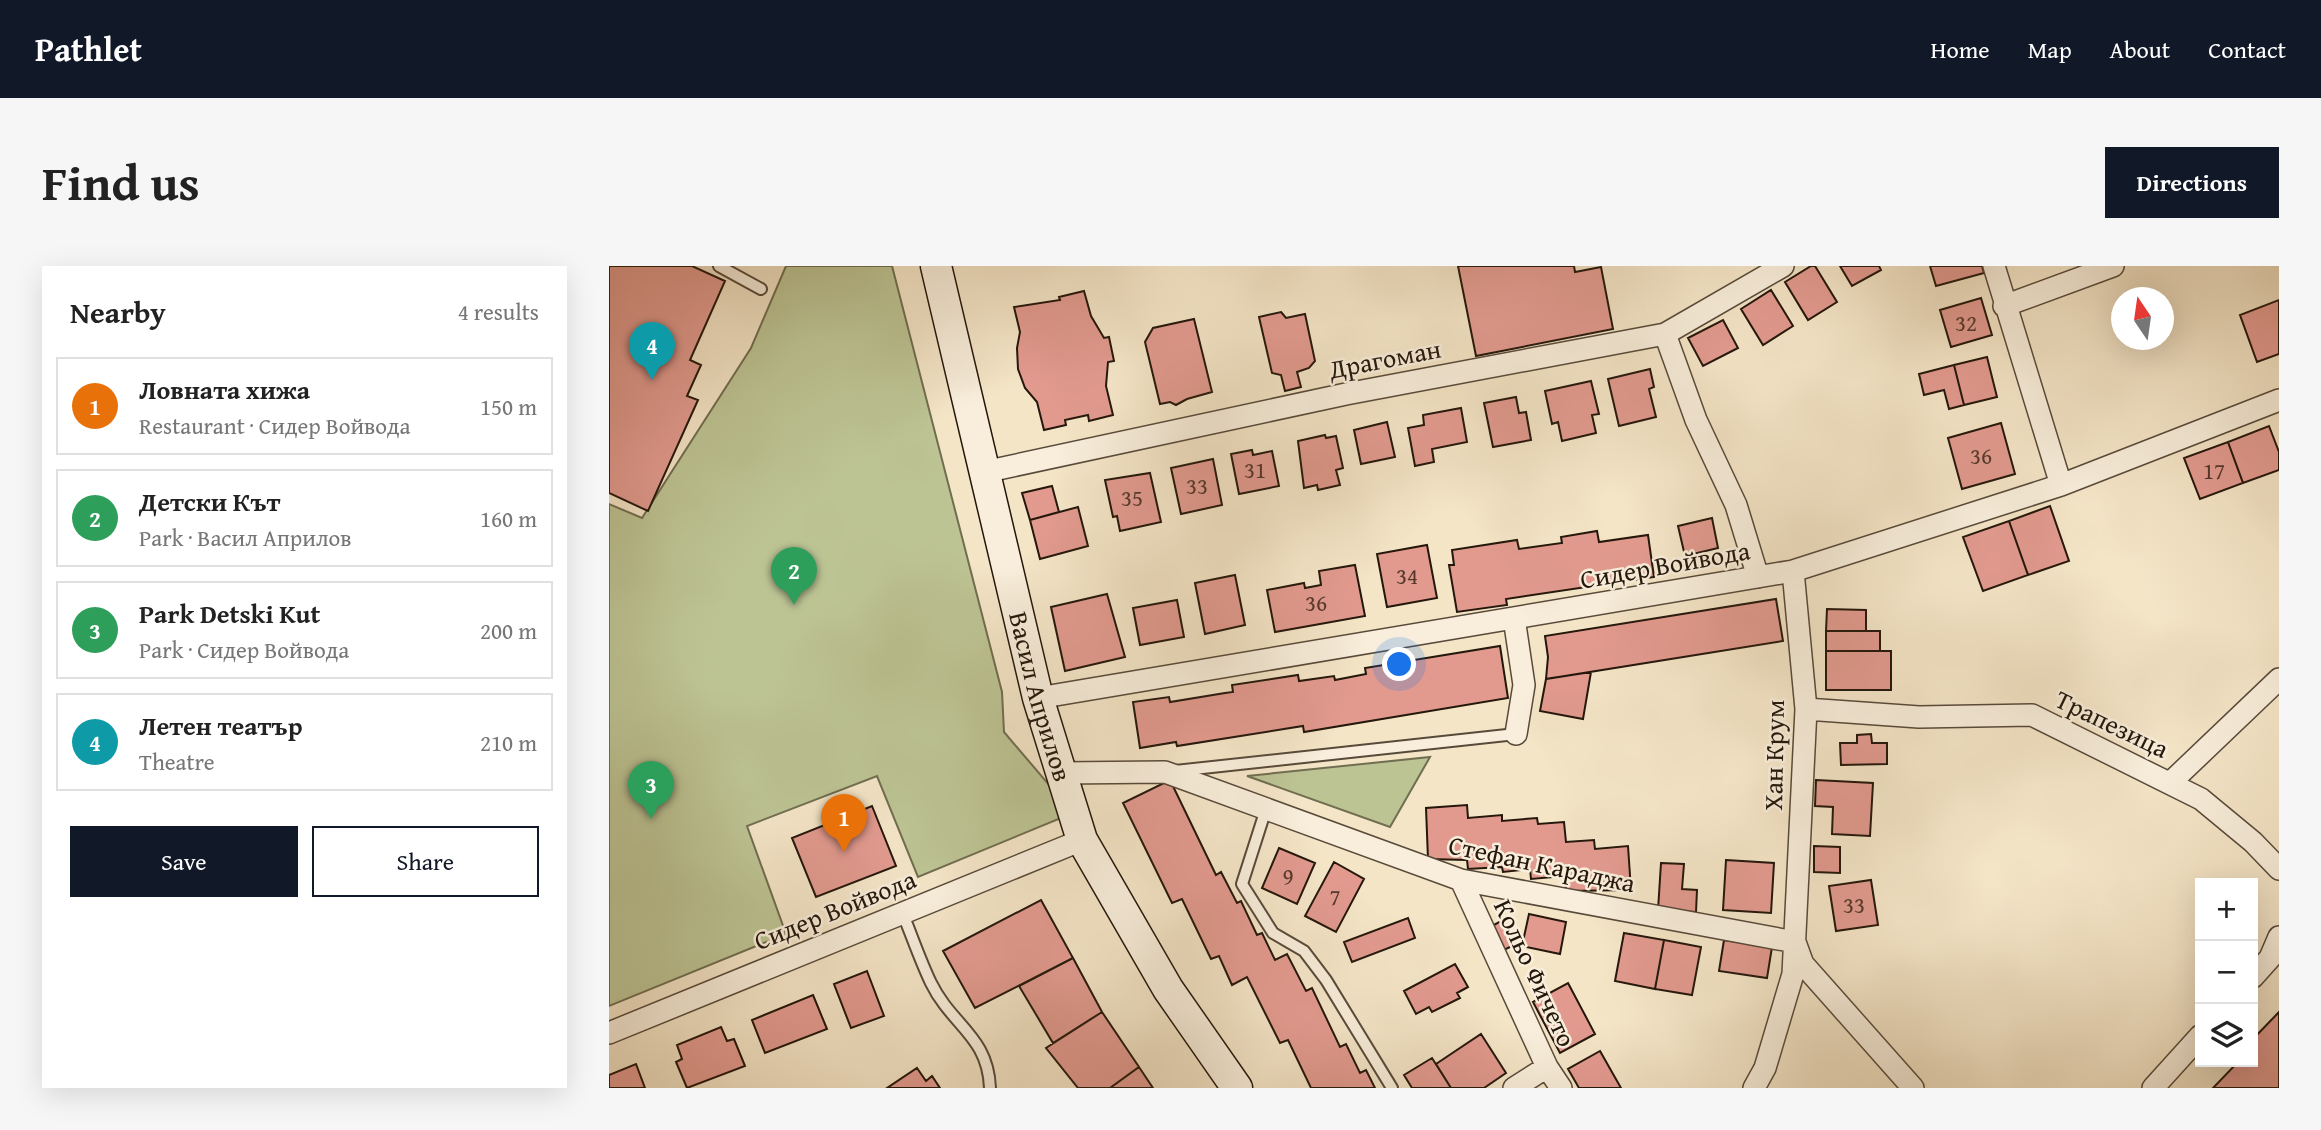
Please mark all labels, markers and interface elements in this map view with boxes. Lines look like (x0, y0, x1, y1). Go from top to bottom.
text: Pathlet (35, 25, 142, 73)
text: Home (1931, 32, 1990, 67)
text: Map (2028, 32, 2072, 67)
text: About (2110, 32, 2170, 67)
text: Contact (2208, 32, 2286, 67)
text: Find us (42, 146, 200, 218)
button: Directions (2105, 147, 2279, 218)
north arrow (2111, 287, 2174, 350)
text: Nearby (70, 290, 166, 334)
text: 4 results (458, 295, 539, 328)
house number: 32 (1955, 306, 1977, 339)
pin: 4 (629, 322, 675, 380)
street label: Драгоман (1325, 329, 1444, 389)
text: Ловната хижа (139, 370, 310, 409)
text: 1 (89, 390, 101, 423)
text: 150 m (480, 390, 537, 423)
text: Restaurant · Сидер Войвода (139, 409, 411, 442)
house number: 36 (1970, 439, 1992, 472)
house number: 31 (1244, 453, 1266, 486)
house number: 17 (2203, 454, 2225, 487)
house number: 33 (1186, 469, 1208, 502)
house number: 35 (1121, 481, 1143, 514)
text: Детски Кът (139, 482, 280, 521)
text: 2 (89, 502, 101, 535)
text: 160 m (480, 502, 537, 535)
text: Park · Васил Априлов (139, 521, 352, 554)
street label: Сидер Войвода (1577, 530, 1753, 599)
pin: 2 (771, 547, 817, 605)
house number: 34 (1396, 559, 1418, 592)
house number: 36 (1305, 586, 1327, 619)
text: Park Detski Kut (139, 594, 320, 633)
street label: Васил Априлов (999, 608, 1083, 786)
text: 3 (89, 614, 101, 647)
text: 200 m (480, 614, 537, 647)
text: Park · Сидер Войвода (139, 633, 349, 666)
your location (1382, 647, 1416, 681)
street label: Трапезица (2049, 679, 2176, 768)
street label: Хан Крум (1753, 699, 1794, 811)
text: Летен театър (139, 706, 303, 745)
text: 4 (89, 726, 101, 759)
text: 210 m (480, 726, 537, 759)
text: Theatre (139, 745, 215, 778)
pin: 3 (628, 761, 674, 819)
pin: 1 (821, 794, 867, 852)
street label: Стефан Караджа (1445, 825, 1640, 902)
button: Save (70, 826, 298, 897)
button: Share (312, 826, 539, 897)
street label: Сидер Войвода (748, 859, 922, 960)
house number: 9 (1282, 859, 1294, 892)
map controls (2195, 878, 2258, 1067)
button: + (2195, 878, 2258, 941)
house number: 7 (1329, 880, 1341, 913)
house number: 33 (1843, 888, 1865, 921)
street label: Кольо Фичето (1484, 892, 1587, 1053)
button: − (2195, 941, 2258, 1004)
button: layers (2195, 1004, 2258, 1067)

